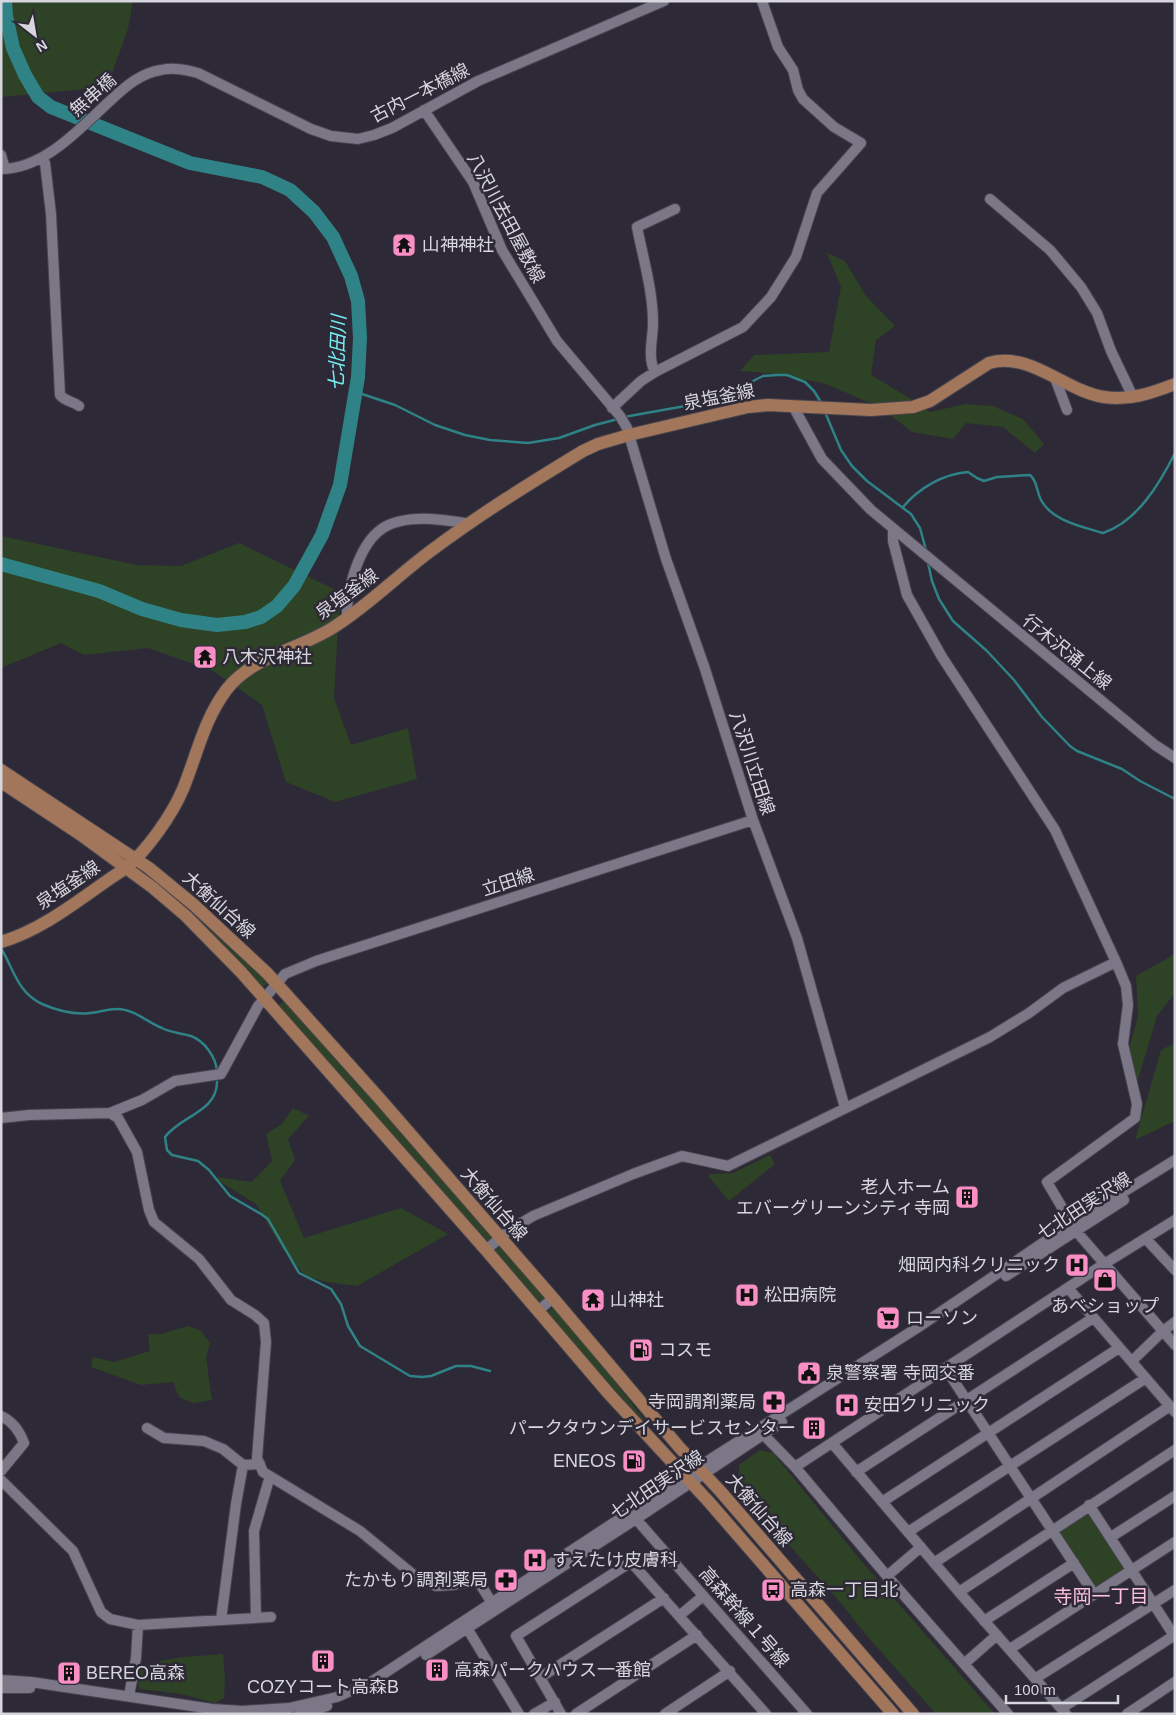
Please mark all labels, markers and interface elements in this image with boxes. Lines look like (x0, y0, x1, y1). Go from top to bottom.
north arrow (10, 10, 60, 60)
text: N (33, 37, 50, 56)
street label: 古内一本橋線 (367, 60, 473, 126)
street label: 無串橋 (66, 70, 120, 120)
street label: 八沢川去田屋敷線 (463, 150, 549, 286)
temple icon: 山神神社 (391, 232, 417, 258)
place label: 山神神社 (422, 235, 494, 255)
water label: 七北田川 (326, 313, 349, 391)
street label: 泉塩釜線 (682, 380, 756, 414)
street label: 泉塩釜線 (312, 565, 382, 623)
street label: 行木沢涌上線 (1019, 610, 1115, 694)
temple icon: 八木沢神社 (192, 644, 218, 670)
place label: 八木沢神社 (222, 647, 312, 667)
street label: 八沢川立田線 (726, 709, 778, 817)
street label: 泉塩釜線 (33, 857, 103, 913)
street label: 立田線 (479, 864, 537, 900)
street label: 大衡仙台線 (179, 867, 259, 943)
street label: 大衡仙台線 (457, 1163, 531, 1245)
street label: 七北田実沢線 (1033, 1168, 1135, 1244)
place label: 老人ホーム エバーグリーンシティ寺岡 (736, 1177, 950, 1218)
building icon: 老人ホーム エバーグリーンシティ寺岡 (954, 1184, 980, 1210)
hospital icon: 畑岡内科クリニック (1064, 1252, 1090, 1278)
place label: 畑岡内科クリニック (898, 1255, 1060, 1275)
shop icon: あべショップ (1092, 1267, 1118, 1293)
hospital icon: 松田病院 (734, 1282, 760, 1308)
place label: 松田病院 (764, 1285, 836, 1305)
temple icon: 山神社 (580, 1287, 606, 1313)
place label: 山神社 (610, 1290, 664, 1310)
place label: あべショップ (1051, 1296, 1159, 1316)
supermarket icon: ローソン (875, 1305, 901, 1331)
place label: ローソン (906, 1308, 978, 1328)
fuel station icon: コスモ (628, 1337, 654, 1363)
place label: コスモ (658, 1340, 712, 1360)
public building icon: 泉警察署 寺岡交番 (796, 1360, 822, 1386)
place label: 泉警察署 寺岡交番 (826, 1363, 975, 1383)
pharmacy icon: 寺岡調剤薬局 (761, 1389, 787, 1415)
place label: 寺岡調剤薬局 (648, 1392, 756, 1412)
hospital icon: 安田クリニック (834, 1392, 860, 1418)
place label: 安田クリニック (864, 1395, 990, 1415)
building icon: パークタウンデイサービスセンター (801, 1415, 827, 1441)
place label: パークタウンデイサービスセンター (509, 1418, 796, 1438)
street label: 七北田実沢線 (607, 1447, 707, 1523)
fuel station icon: ENEOS (621, 1448, 647, 1474)
place label: ENEOS (553, 1451, 616, 1471)
street label: 大衡仙台線 (722, 1469, 796, 1551)
hospital icon: すえたけ皮膚科 (522, 1547, 548, 1573)
place label: すえたけ皮膚科 (552, 1550, 678, 1570)
street label: 高森幹線１号線 (695, 1563, 793, 1671)
pharmacy icon: たかもり調剤薬局 (493, 1567, 519, 1593)
place label: たかもり調剤薬局 (344, 1570, 488, 1590)
bus stop icon: 高森一丁目北 (760, 1577, 786, 1603)
place label: 高森一丁目北 (790, 1580, 898, 1600)
district label: 寺岡一丁目 (1053, 1586, 1149, 1607)
building icon: COZYコート高森B (310, 1648, 336, 1674)
building icon: 高森パークハウス一番館 (424, 1657, 450, 1683)
building icon: BEREO高森 (56, 1660, 82, 1686)
place label: 高森パークハウス一番館 (454, 1660, 651, 1680)
place label: BEREO高森 (86, 1663, 185, 1683)
scale bar (1006, 1672, 1118, 1704)
place label: COZYコート高森B (247, 1677, 399, 1697)
text: 100 m (1014, 1681, 1056, 1698)

